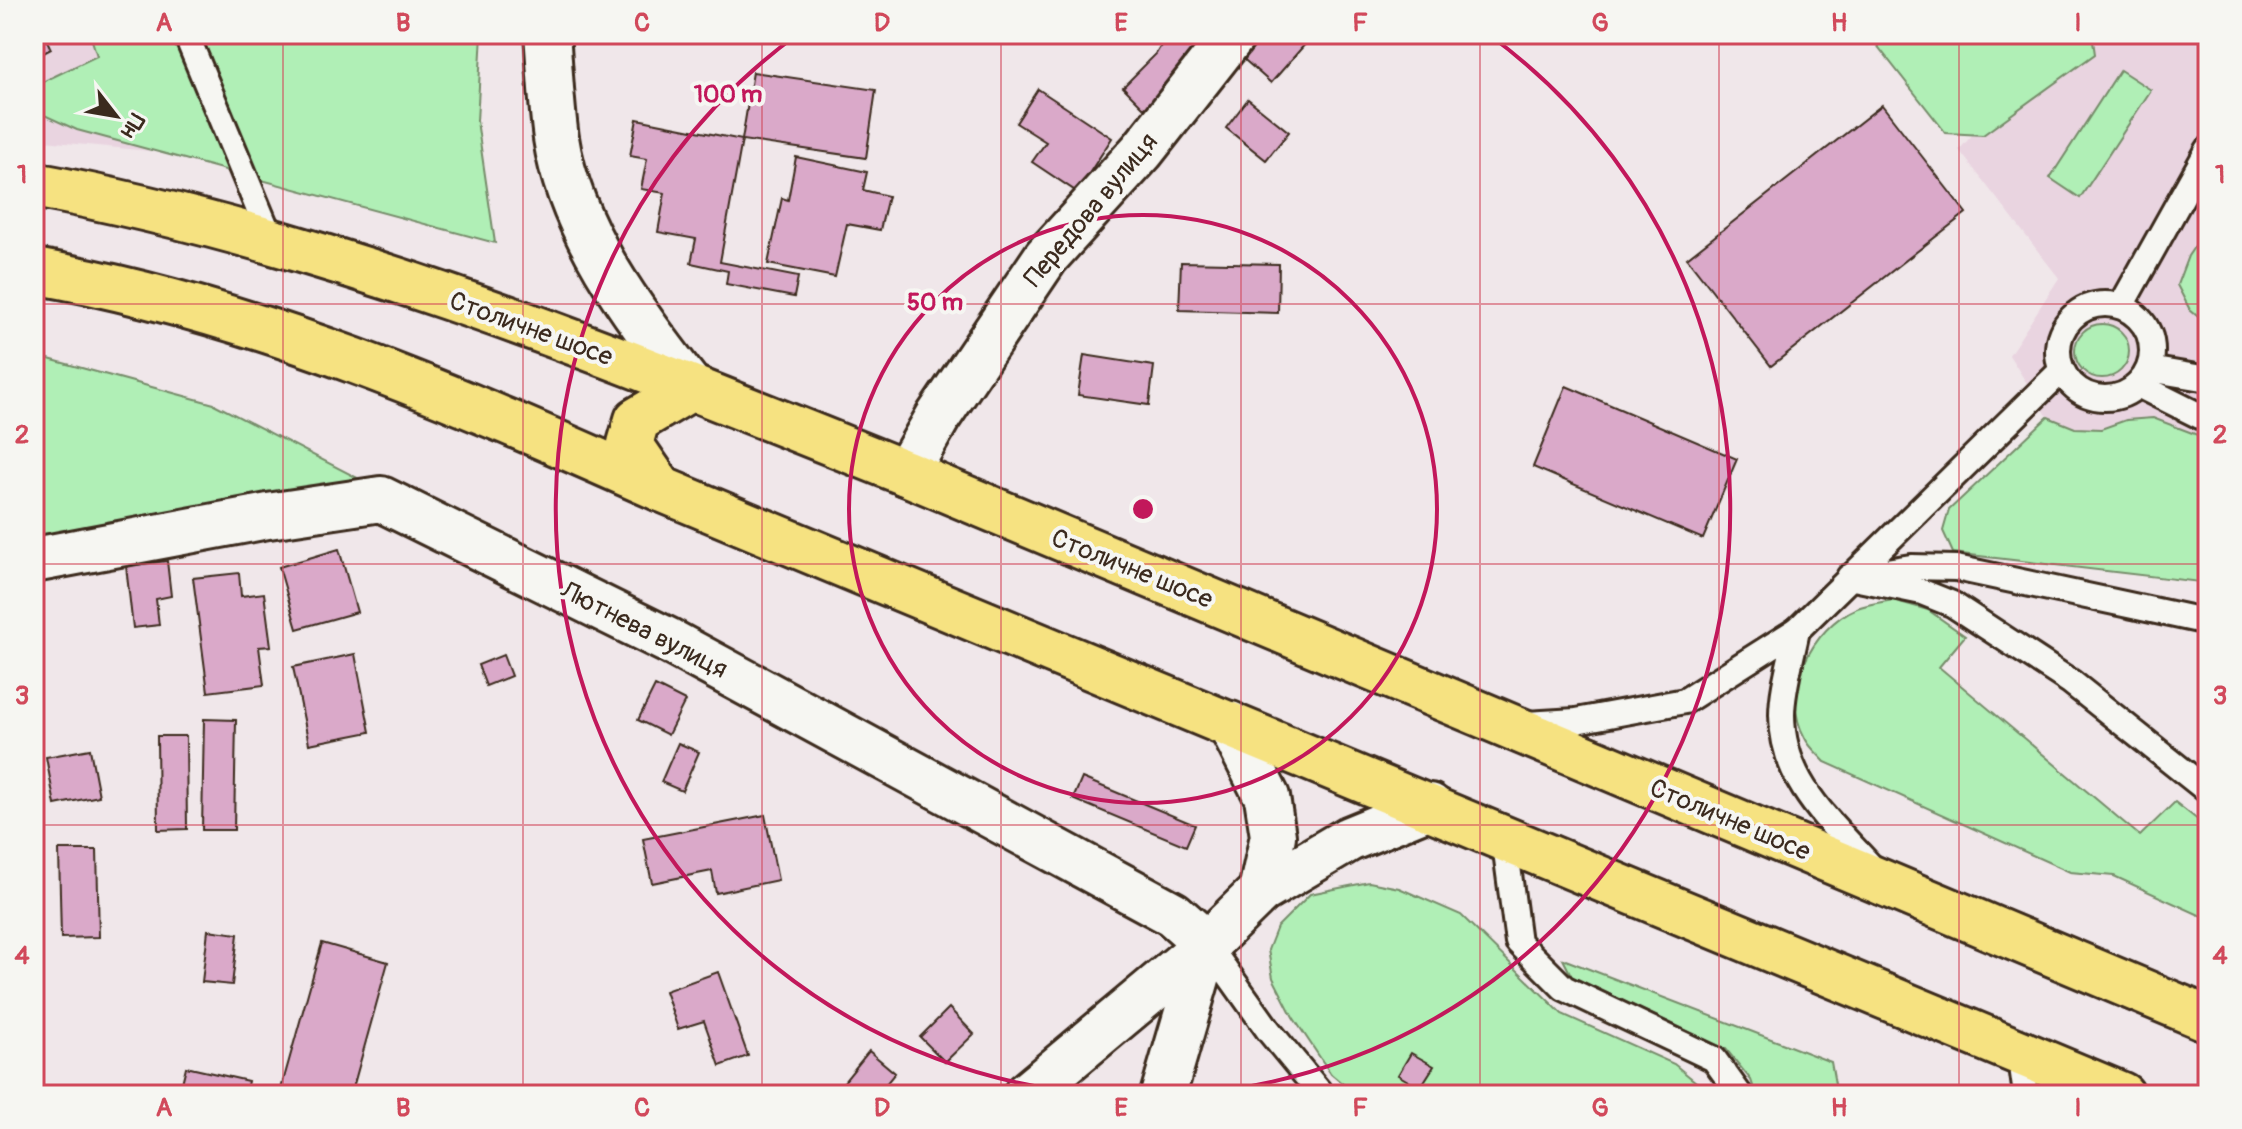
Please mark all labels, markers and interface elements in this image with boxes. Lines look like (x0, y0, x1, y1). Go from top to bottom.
text: A (156, 7, 173, 39)
text: B (396, 7, 410, 39)
text: C (634, 7, 650, 39)
text: D (874, 7, 890, 39)
text: E (1114, 7, 1128, 39)
text: F (1352, 7, 1368, 39)
text: G (1591, 7, 1609, 39)
text: H (1831, 7, 1847, 39)
text: I (2074, 7, 2082, 39)
north arrow (76, 76, 156, 156)
text: 100 m (694, 80, 762, 109)
text: Пн (114, 108, 151, 143)
street label: Передова вулиця (1017, 126, 1165, 294)
text: 1 (17, 159, 27, 191)
text: 1 (2215, 159, 2225, 191)
street label: Столичне шосе (445, 285, 617, 373)
text: 50 m (907, 288, 963, 317)
text: 2 (15, 419, 29, 451)
text: 2 (2213, 419, 2227, 451)
centre of rings (1129, 495, 1157, 523)
street label: Столичне шосе (1047, 522, 1218, 616)
street label: Лютнева вулиця (554, 574, 733, 686)
text: 3 (15, 680, 29, 712)
text: 3 (2213, 680, 2227, 712)
street label: Столичне шосе (1645, 772, 1815, 868)
text: 4 (14, 940, 30, 972)
text: 4 (2212, 940, 2228, 972)
text: A (156, 1092, 173, 1124)
text: B (396, 1092, 410, 1124)
text: C (634, 1092, 650, 1124)
text: D (874, 1092, 890, 1124)
text: E (1114, 1092, 1128, 1124)
text: F (1352, 1092, 1368, 1124)
text: G (1591, 1092, 1609, 1124)
text: H (1831, 1092, 1847, 1124)
text: I (2074, 1092, 2082, 1124)

